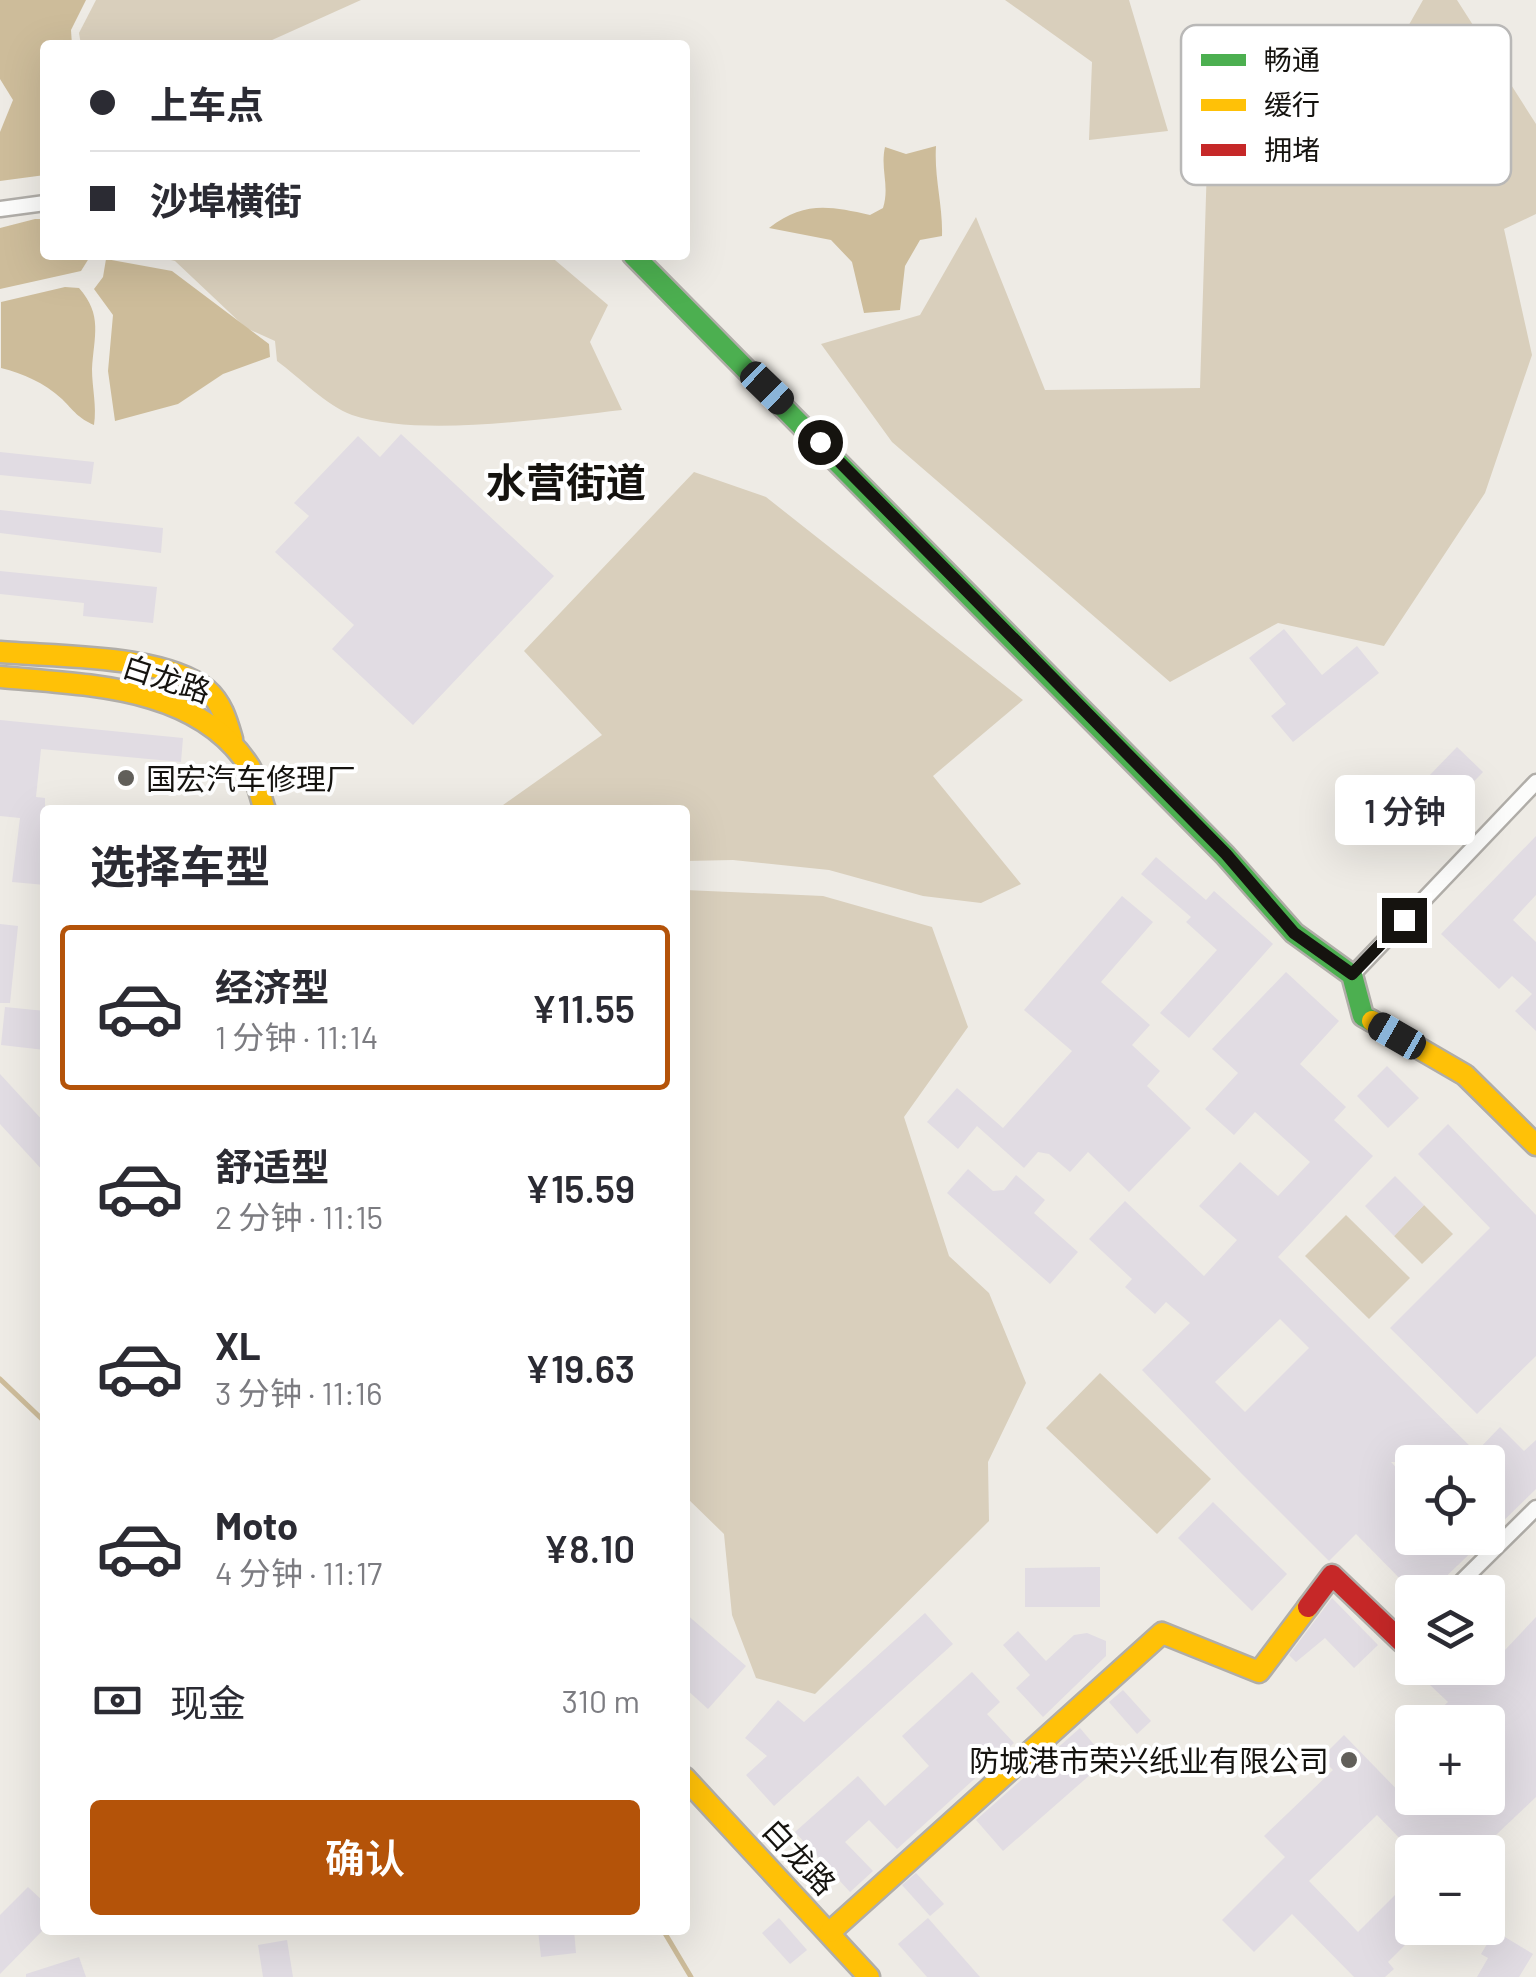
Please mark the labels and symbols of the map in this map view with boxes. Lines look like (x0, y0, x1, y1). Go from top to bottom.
legend (1181, 25, 1511, 185)
text: 畅通 (1264, 42, 1320, 76)
text: 缓行 (1264, 87, 1320, 121)
text: 拥堵 (1264, 132, 1320, 166)
car (735, 356, 799, 420)
route start (798, 420, 843, 465)
district label: 水营街道 (486, 457, 646, 505)
street label: 白龙路 (119, 647, 215, 709)
place label: 国宏汽车修理厂 (146, 760, 356, 796)
marker: 国宏汽车修理厂 (115, 767, 137, 789)
callout: 1 分钟 (1334, 775, 1474, 845)
route end (1382, 898, 1427, 943)
car (1364, 1008, 1430, 1064)
place label: 防城港市荣兴纸业有限公司 (969, 1742, 1329, 1778)
marker: 防城港市荣兴纸业有限公司 (1338, 1749, 1360, 1771)
street label: 白龙路 (756, 1811, 844, 1901)

